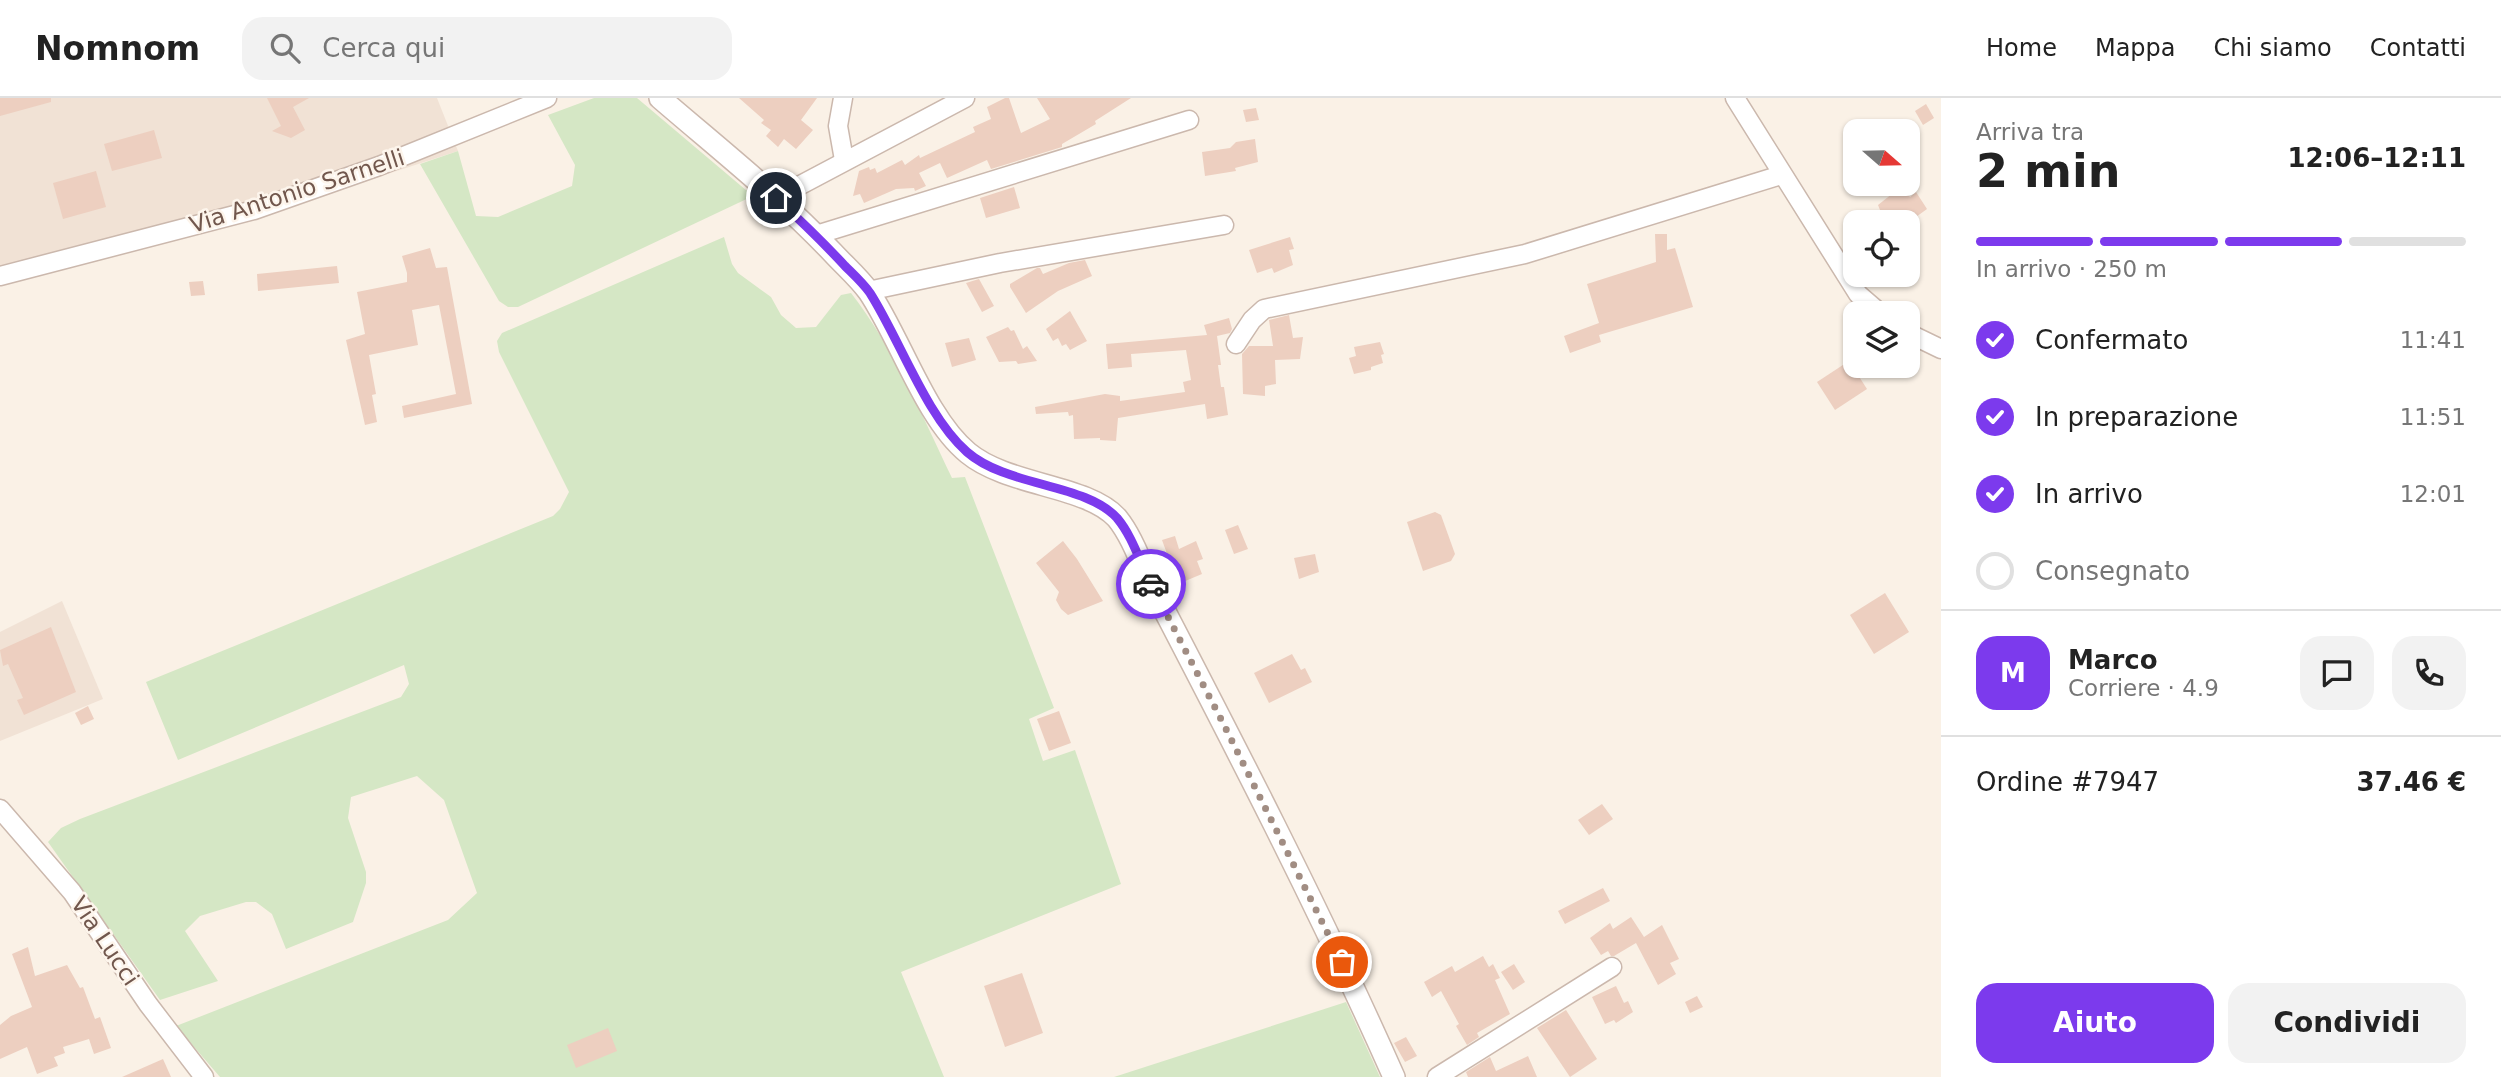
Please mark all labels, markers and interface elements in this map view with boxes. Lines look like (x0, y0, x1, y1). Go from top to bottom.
search box (242, 17, 732, 80)
text: Nomnom (35, 29, 200, 68)
icon: search (266, 29, 304, 67)
text: Cerca qui (322, 33, 445, 63)
text: Home (1986, 34, 2057, 62)
text: Mappa (2095, 34, 2176, 62)
text: Chi siamo (2214, 34, 2332, 62)
text: Contatti (2370, 34, 2466, 62)
north arrow (1843, 119, 1920, 196)
map controls (1843, 119, 1920, 378)
text: Arriva tra (1976, 119, 2084, 145)
text: 12:06–12:11 (2287, 143, 2466, 173)
street label: Via Antonio Sarnelli (186, 144, 408, 238)
text: 2 min (1976, 144, 2120, 198)
pin (746, 168, 806, 228)
icon: home (757, 179, 795, 217)
button: locate (1843, 210, 1920, 287)
text: In arrivo · 250 m (1976, 256, 2167, 282)
button: layers (1843, 301, 1920, 378)
icon: check (1976, 321, 2014, 359)
text: Confermato (2035, 325, 2188, 355)
text: 11:41 (2400, 327, 2466, 353)
icon: check (1976, 398, 2014, 436)
text: In preparazione (2035, 402, 2238, 432)
text: 11:51 (2400, 404, 2466, 430)
icon: check (1976, 475, 2014, 513)
text: In arrivo (2035, 479, 2143, 509)
text: 12:01 (2400, 481, 2466, 507)
courier (1116, 549, 1186, 619)
text: Consegnato (2035, 556, 2190, 586)
icon: car (1132, 565, 1170, 603)
button: chat (2300, 636, 2374, 710)
button: phone (2392, 636, 2466, 710)
text: Marco (2068, 645, 2158, 675)
text: M (2000, 658, 2026, 688)
text: Corriere · 4.9 (2068, 675, 2219, 701)
text: Ordine #7947 (1976, 767, 2159, 797)
text: 37.46 € (2357, 767, 2466, 797)
street label: Via Lucci (66, 892, 144, 990)
pin (1312, 932, 1372, 992)
icon: bag (1323, 943, 1361, 981)
button: Aiuto (1976, 983, 2214, 1063)
button: Condividi (2228, 983, 2466, 1063)

